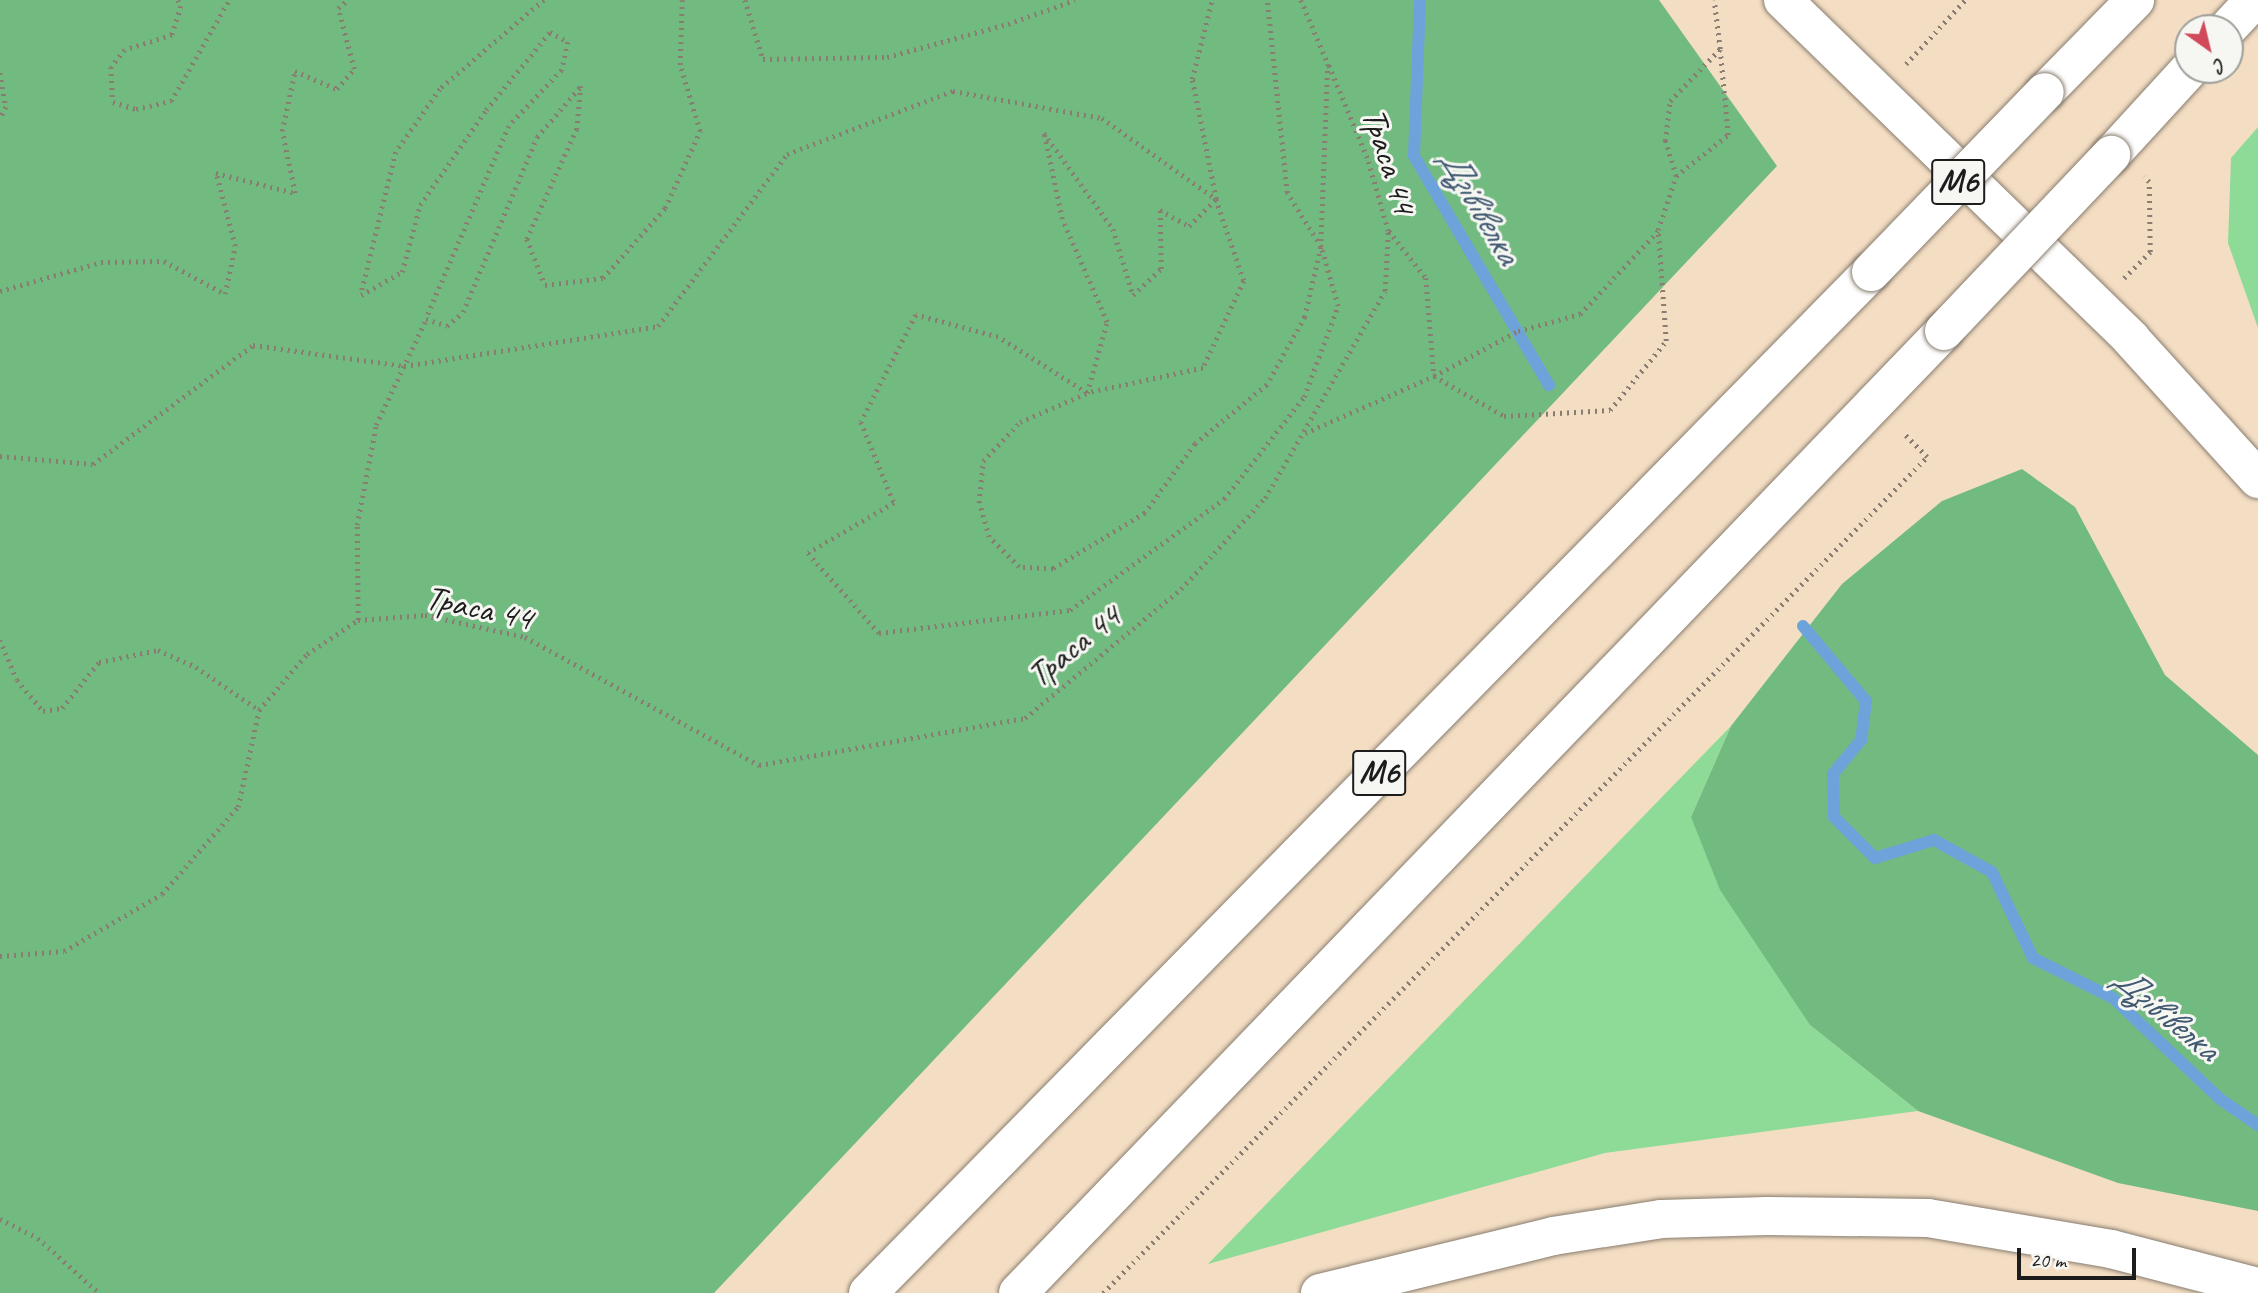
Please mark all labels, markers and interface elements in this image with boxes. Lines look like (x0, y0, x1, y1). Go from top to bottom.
north arrow (2174, 14, 2244, 84)
text: С (2209, 52, 2230, 77)
street label: Траса 44 (1352, 103, 1426, 219)
water label: Дзівівелка (1430, 141, 1530, 271)
road number: М6 (1930, 152, 1986, 212)
street label: Траса 44 (422, 576, 536, 640)
street label: Траса 44 (1019, 596, 1129, 696)
road number: М6 (1351, 744, 1407, 802)
water label: Дзівівелка (2104, 956, 2228, 1070)
scale bar (2020, 1234, 2139, 1278)
text: 20 m (2030, 1247, 2066, 1273)

